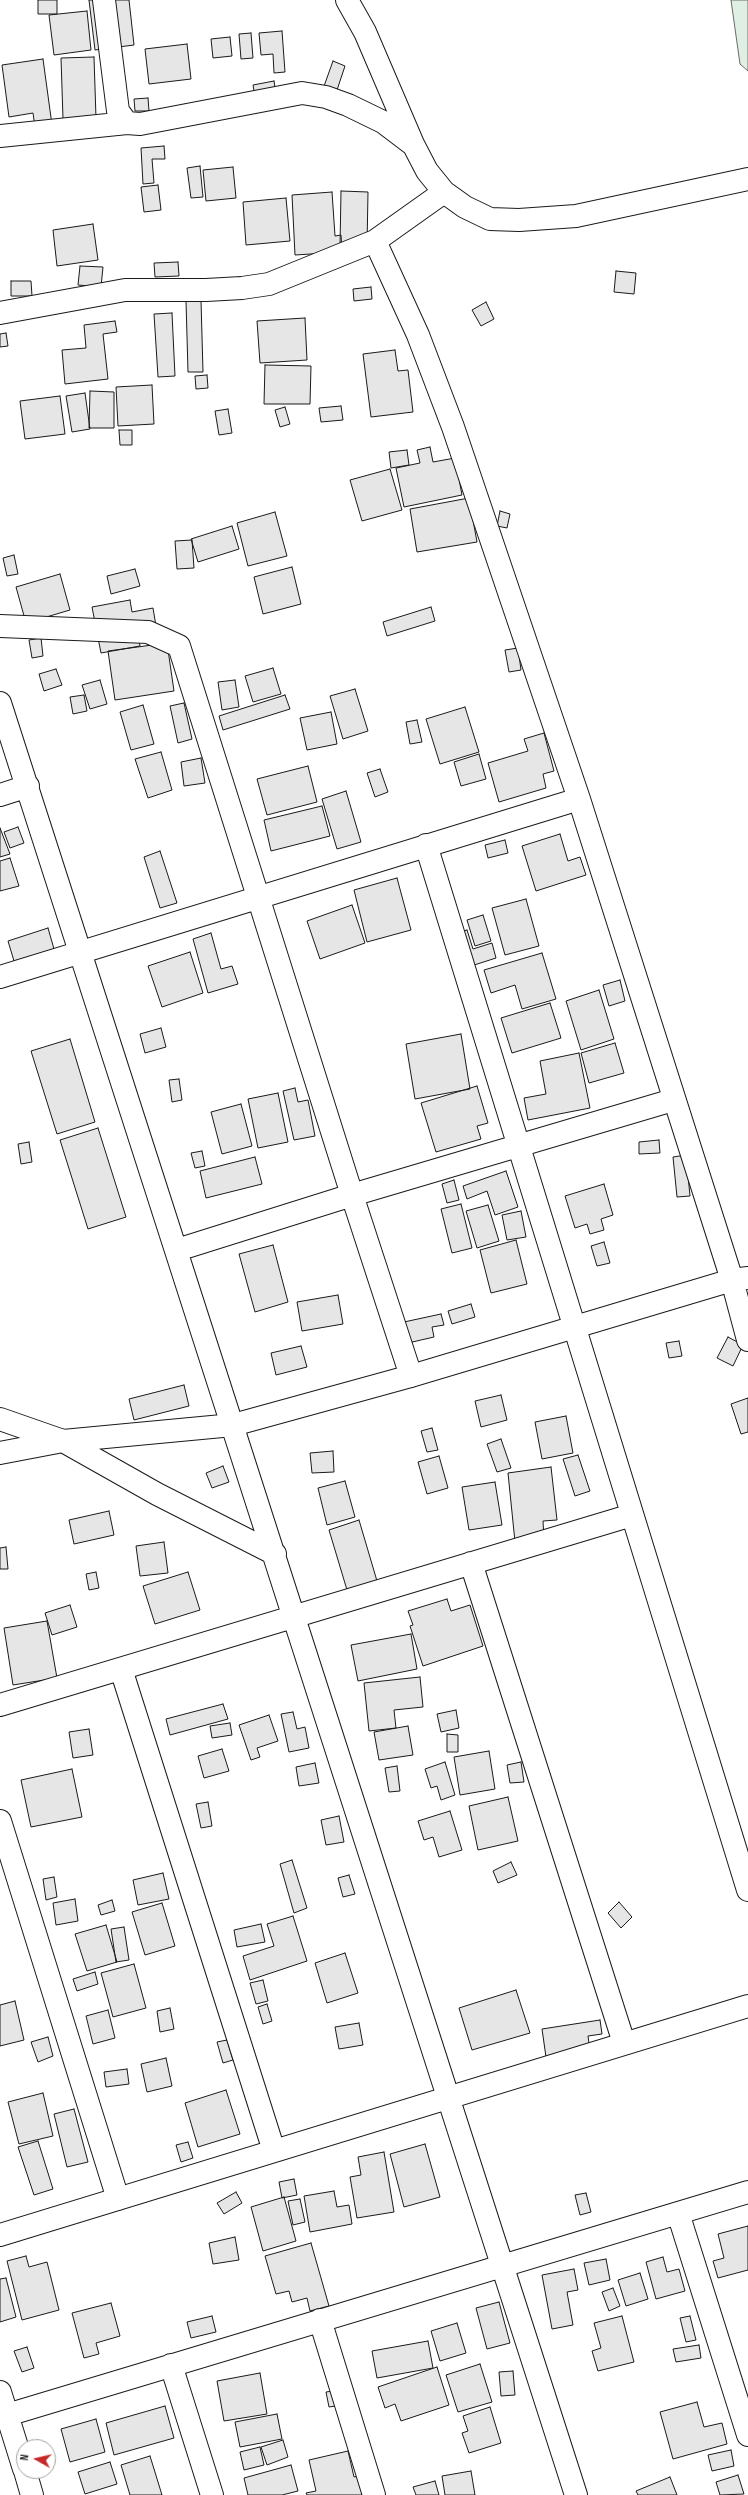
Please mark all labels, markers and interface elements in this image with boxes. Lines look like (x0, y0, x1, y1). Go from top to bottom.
north arrow (16, 2439, 56, 2479)
text: N (18, 2454, 31, 2461)

